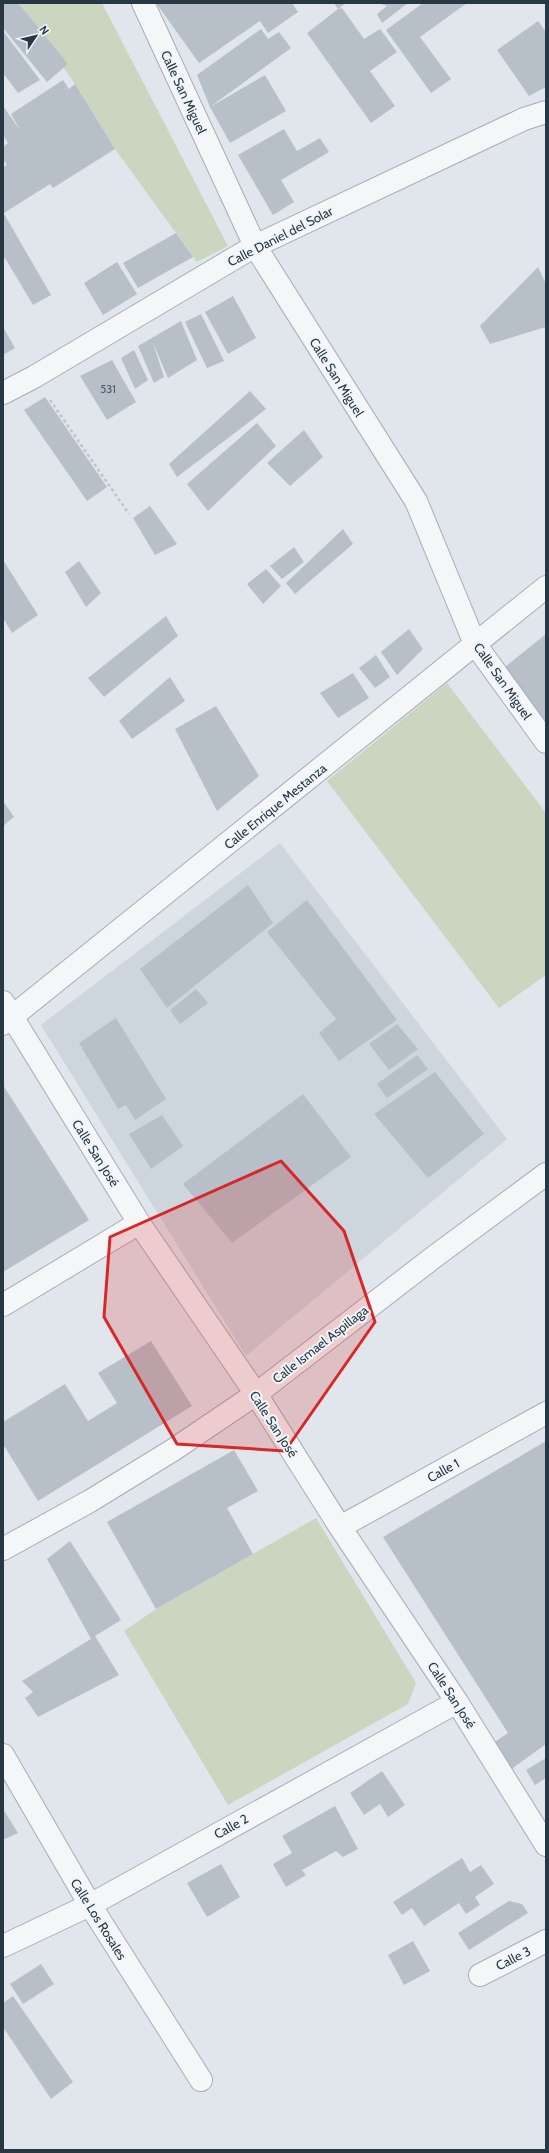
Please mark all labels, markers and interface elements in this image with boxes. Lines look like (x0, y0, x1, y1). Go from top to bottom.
north arrow (16, 16, 56, 56)
text: N (36, 23, 52, 37)
street label: Calle San Miguel (158, 48, 210, 136)
street label: Calle Daniel del Solar (225, 202, 336, 270)
street label: Calle San Miguel (306, 335, 368, 419)
house number: 531 (100, 382, 116, 396)
street label: Calle San Miguel (471, 639, 535, 723)
street label: Calle Enrique Mestanza (220, 759, 330, 852)
street label: Calle San José (69, 1116, 123, 1190)
street label: Calle Ismael Aspillaga (269, 1301, 372, 1386)
street label: Calle San José (247, 1388, 302, 1461)
street label: Calle 1 (424, 1455, 462, 1485)
street label: Calle San José (425, 1659, 480, 1732)
street label: Calle 2 (211, 1810, 251, 1842)
street label: Calle Los Rosales (68, 1875, 131, 1963)
street label: Calle 3 (493, 1942, 533, 1974)

